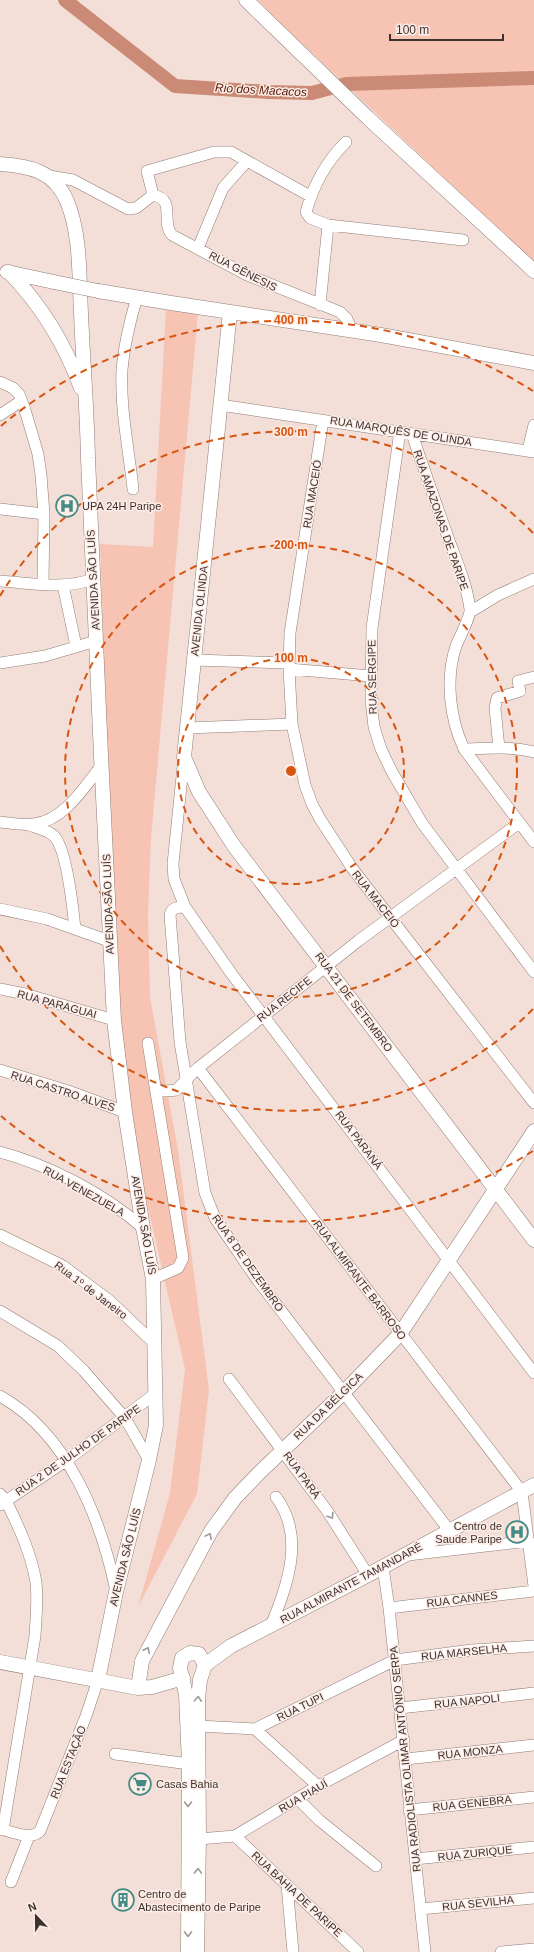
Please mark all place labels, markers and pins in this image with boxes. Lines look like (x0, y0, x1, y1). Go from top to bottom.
hospital icon: UPA 24H Paripe (54, 493, 80, 519)
place label: UPA 24H Paripe (82, 500, 161, 512)
centre of rings (284, 764, 298, 778)
hospital icon: Centro de Saude Paripe (504, 1519, 530, 1545)
place label: Centro de Saude Paripe (435, 1520, 502, 1545)
supermarket icon: Casas Bahia (127, 1771, 153, 1797)
place label: Casas Bahia (156, 1778, 219, 1790)
building icon: Centro de Abastecimento de Paripe (110, 1887, 136, 1913)
place label: Centro de Abastecimento de Paripe (138, 1888, 261, 1913)

